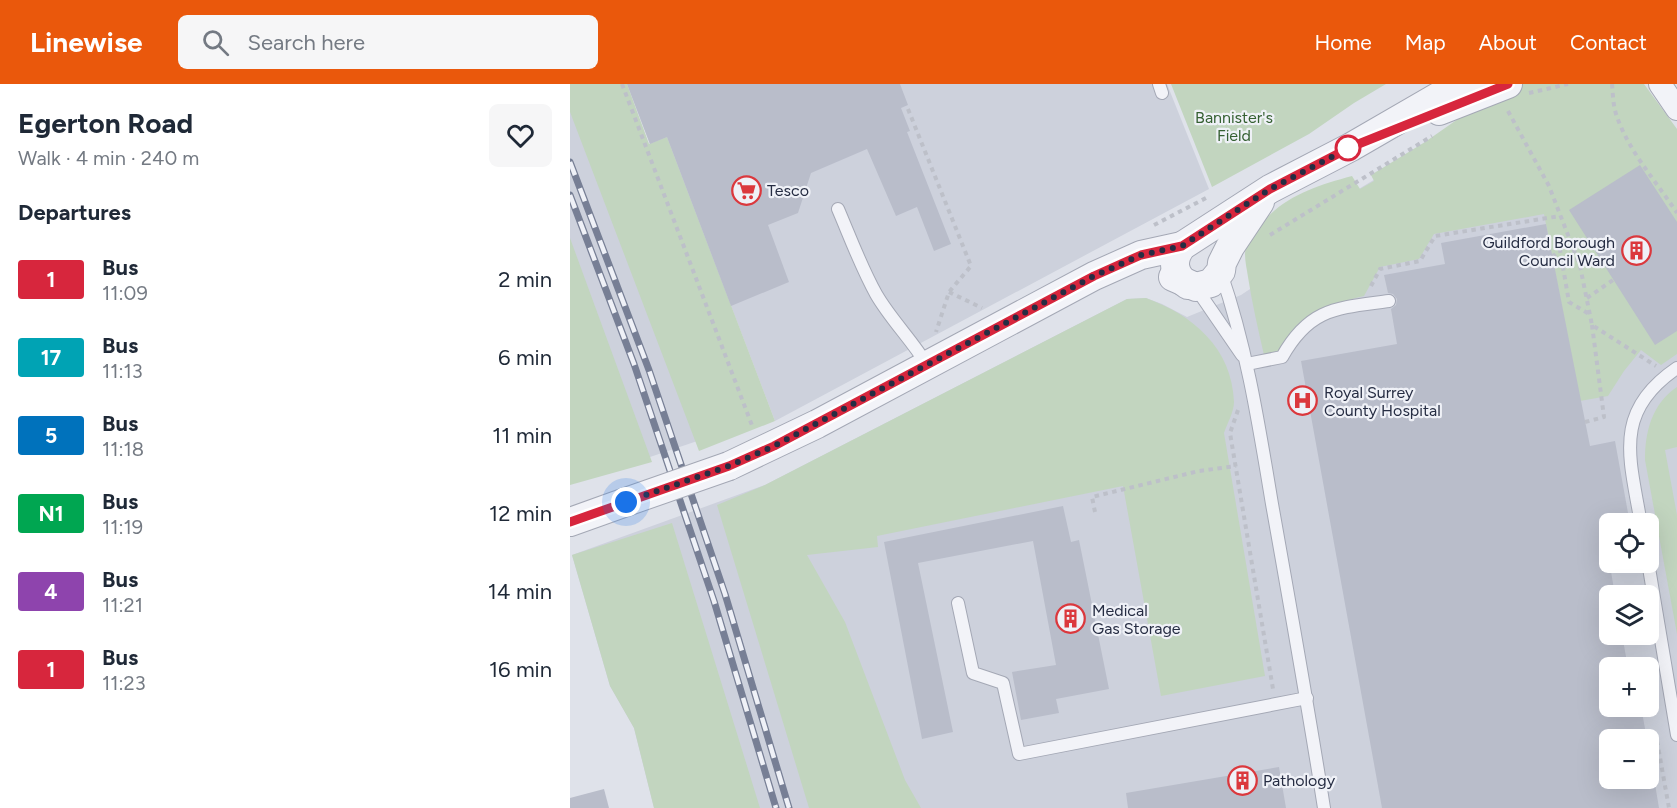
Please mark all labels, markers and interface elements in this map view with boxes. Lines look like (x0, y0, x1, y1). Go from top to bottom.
search box (178, 15, 598, 69)
text: Linewise (30, 25, 142, 59)
icon: search (199, 26, 232, 59)
text: Search here (247, 29, 365, 56)
text: Home (1315, 30, 1372, 55)
text: Map (1405, 30, 1446, 55)
text: About (1479, 30, 1537, 55)
text: Contact (1570, 30, 1647, 55)
button: heart (489, 104, 552, 167)
text: Egerton Road (18, 106, 193, 140)
park label: Bannister's Field (1195, 108, 1273, 145)
unlabelled marker (1335, 135, 1361, 161)
text: Walk · 4 min · 240 m (18, 146, 199, 170)
supermarket icon: Tesco (730, 174, 762, 206)
place label: Tesco (767, 181, 809, 200)
text: Departures (18, 199, 131, 226)
place label: Guildford Borough Council Ward (1482, 233, 1615, 270)
building icon: Guildford Borough Council Ward (1620, 235, 1652, 267)
text: Bus (102, 254, 138, 281)
text: 2 min (498, 266, 552, 293)
text: 1 (47, 267, 55, 292)
text: 11:09 (102, 281, 148, 305)
text: Bus (102, 332, 138, 359)
text: 6 min (498, 344, 552, 371)
text: 17 (41, 345, 61, 370)
text: 11:13 (102, 359, 143, 383)
place label: Royal Surrey County Hospital (1324, 383, 1441, 420)
hospital icon: Royal Surrey County Hospital (1287, 385, 1319, 417)
text: Bus (102, 410, 138, 437)
text: 11 min (492, 422, 552, 449)
text: 5 (45, 423, 57, 448)
text: 11:18 (102, 437, 144, 461)
your location (611, 487, 641, 517)
text: Bus (102, 488, 138, 515)
text: 12 min (489, 500, 552, 527)
text: N1 (38, 501, 64, 526)
map controls (1599, 513, 1659, 789)
button: locate (1599, 513, 1659, 573)
text: 11:19 (102, 515, 143, 539)
text: Bus (102, 566, 138, 593)
text: 14 min (488, 578, 552, 605)
text: 4 (44, 579, 58, 604)
button: layers (1599, 585, 1659, 645)
text: 11:21 (102, 593, 143, 617)
place label: Medical Gas Storage (1092, 601, 1181, 638)
building icon: Medical Gas Storage (1055, 603, 1087, 635)
text: Bus (102, 644, 138, 671)
text: 16 min (489, 656, 552, 683)
text: 1 (47, 657, 55, 682)
button: + (1599, 657, 1659, 717)
text: 11:23 (102, 671, 146, 695)
button: − (1599, 729, 1659, 789)
building icon: Pathology (1226, 764, 1258, 796)
place label: Pathology (1263, 771, 1336, 790)

